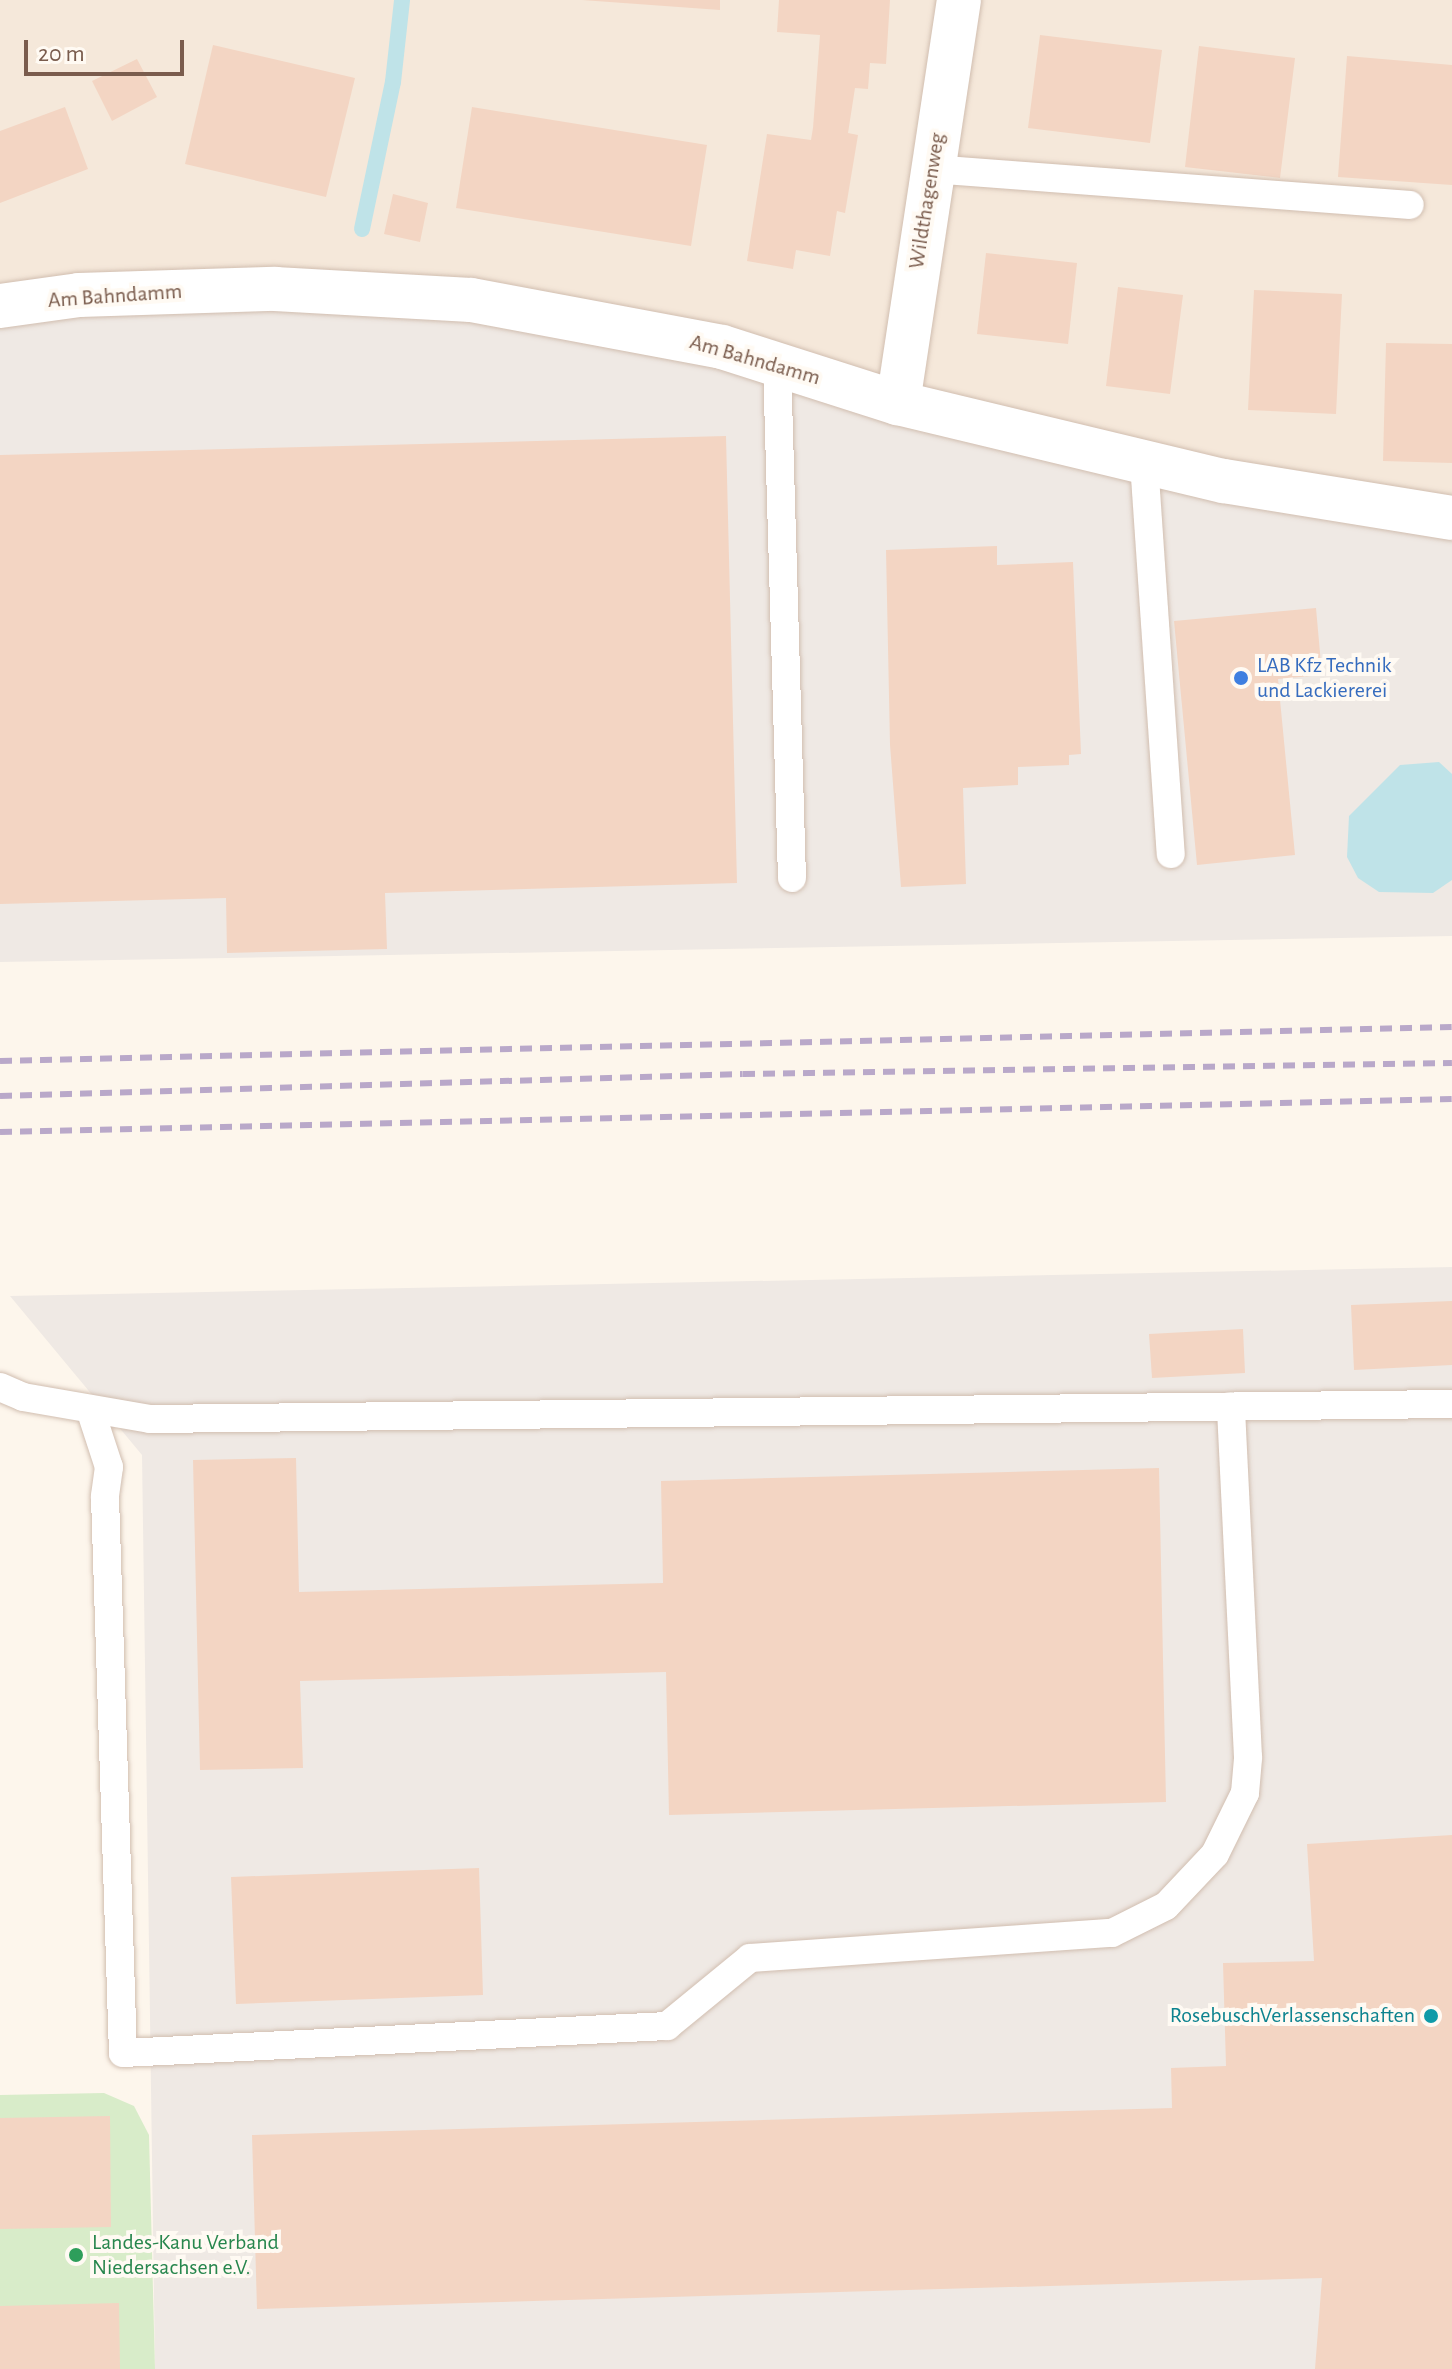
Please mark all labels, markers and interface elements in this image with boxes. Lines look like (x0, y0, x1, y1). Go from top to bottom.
scale bar (28, 24, 188, 74)
text: 20 m (38, 42, 85, 66)
street label: Wildthagenweg (903, 131, 951, 271)
street label: Am Bahndamm (47, 278, 183, 314)
street label: Am Bahndamm (687, 329, 823, 391)
place label: LAB Kfz Technik und Lackiererei (1257, 652, 1392, 704)
marker: LAB Kfz Technik und Lackiererei (1232, 669, 1250, 687)
place label: RosebuschVerlassenschaften (1170, 2003, 1415, 2029)
marker: RosebuschVerlassenschaften (1422, 2007, 1440, 2025)
place label: Landes-Kanu Verband Niedersachsen e.V. (92, 2229, 279, 2280)
marker: Landes-Kanu Verband Niedersachsen e.V. (67, 2246, 85, 2264)

